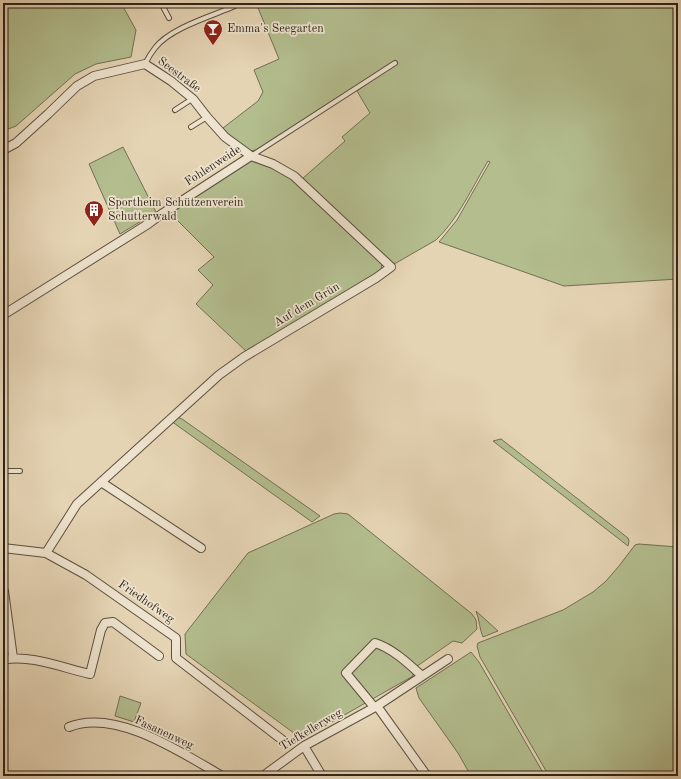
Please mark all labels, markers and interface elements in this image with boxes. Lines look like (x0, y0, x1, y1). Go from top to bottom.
bar icon: Emma's Seegarten (202, 18, 224, 46)
place label: Emma's Seegarten (227, 23, 324, 35)
street label: Seestraße (155, 55, 203, 95)
street label: Fohlenweide (183, 143, 244, 189)
place label: Sportheim Schützenverein Schutterwald (108, 197, 244, 223)
building icon: Sportheim Schützenverein Schutterwald (83, 199, 105, 227)
street label: Auf dem Grün (272, 281, 342, 329)
street label: Friedhofweg (116, 578, 177, 626)
street label: Tiefkellerweg (278, 706, 345, 753)
street label: Fasanenweg (133, 714, 196, 752)

